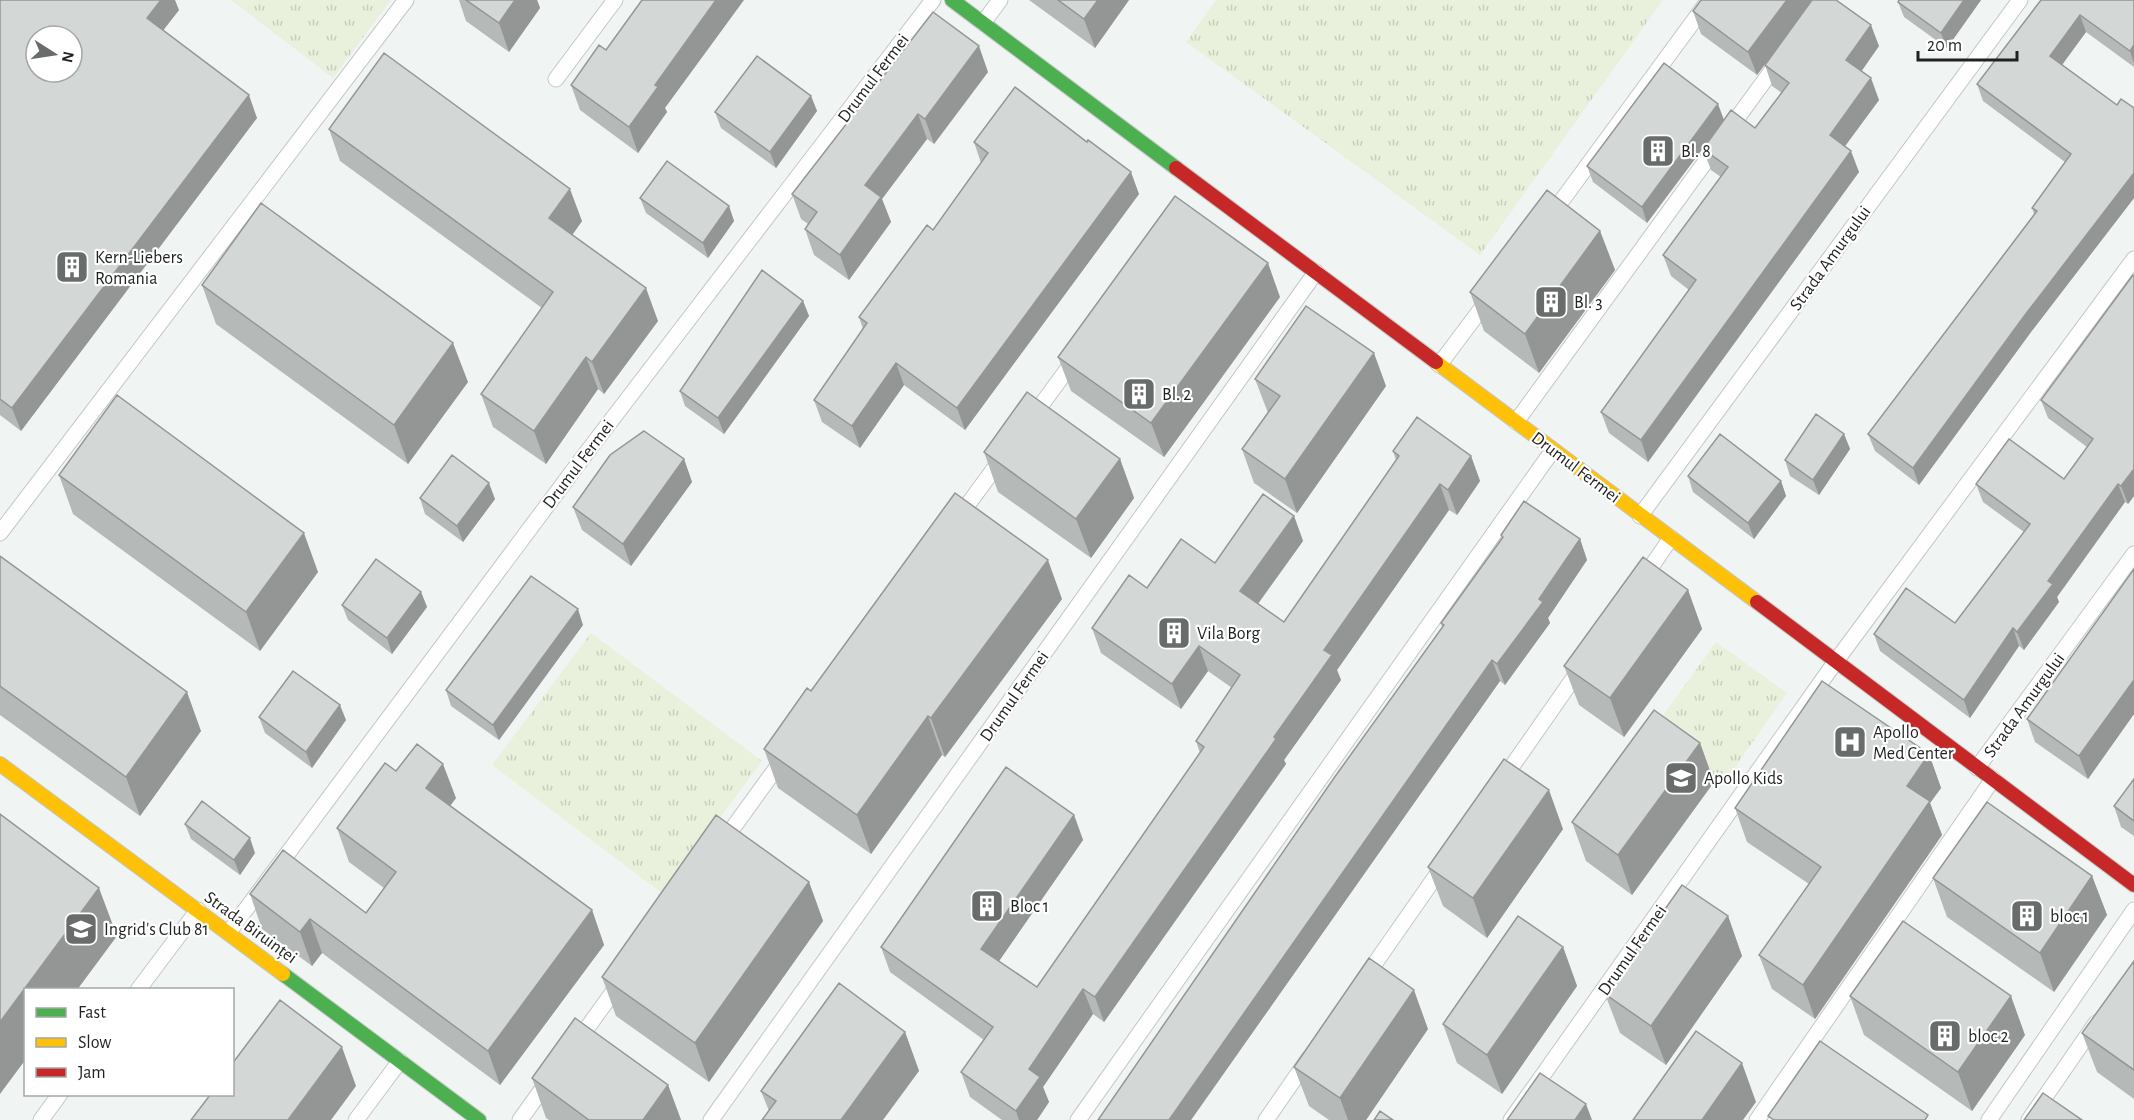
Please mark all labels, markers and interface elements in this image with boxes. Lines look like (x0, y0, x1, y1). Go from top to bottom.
north arrow (24, 24, 84, 84)
scale bar (1918, 24, 2017, 62)
street label: Drumul Fermei (835, 31, 913, 126)
text: 20 m (1927, 37, 1962, 55)
text: N (59, 50, 77, 64)
building icon: Bl. 8 (1640, 133, 1676, 169)
place label: Bl. 8 (1681, 143, 1711, 161)
street label: Strada Amurgului (1787, 203, 1875, 314)
building icon: Kern-Liebers Romania (54, 249, 90, 285)
place label: Kern-Liebers Romania (95, 249, 183, 288)
building icon: Bl. 3 (1533, 284, 1569, 320)
place label: Bl. 3 (1574, 294, 1603, 312)
building icon: Bl. 2 (1121, 376, 1157, 412)
place label: Bl. 2 (1162, 386, 1191, 404)
street label: Drumul Fermei (540, 417, 618, 512)
street label: Drumul Fermei (1528, 429, 1623, 507)
building icon: Vila Borg (1156, 615, 1192, 651)
place label: Vila Borg (1197, 625, 1260, 643)
street label: Drumul Fermei (977, 648, 1053, 745)
street label: Strada Amurgului (1981, 650, 2069, 761)
hospital icon: Apollo Med Center (1832, 724, 1868, 760)
place label: Apollo Med Center (1873, 724, 1954, 763)
school or university icon: Apollo Kids (1663, 760, 1699, 796)
place label: Apollo Kids (1704, 770, 1783, 788)
street label: Strada Biruinței (200, 888, 300, 968)
building icon: Bloc 1 (969, 888, 1005, 924)
place label: Bloc 1 (1010, 898, 1049, 916)
building icon: bloc 1 (2009, 898, 2045, 934)
street label: Drumul Fermei (1595, 902, 1671, 999)
place label: bloc 1 (2050, 908, 2089, 926)
school or university icon: Ingrid's Club 81 (63, 911, 99, 947)
place label: Ingrid's Club 81 (104, 921, 209, 939)
legend (24, 988, 234, 1096)
text: Fast (78, 1004, 106, 1022)
building icon: bloc 2 (1927, 1018, 1963, 1054)
place label: bloc 2 (1968, 1028, 2009, 1046)
text: Slow (78, 1034, 111, 1052)
text: Jam (78, 1064, 106, 1082)

